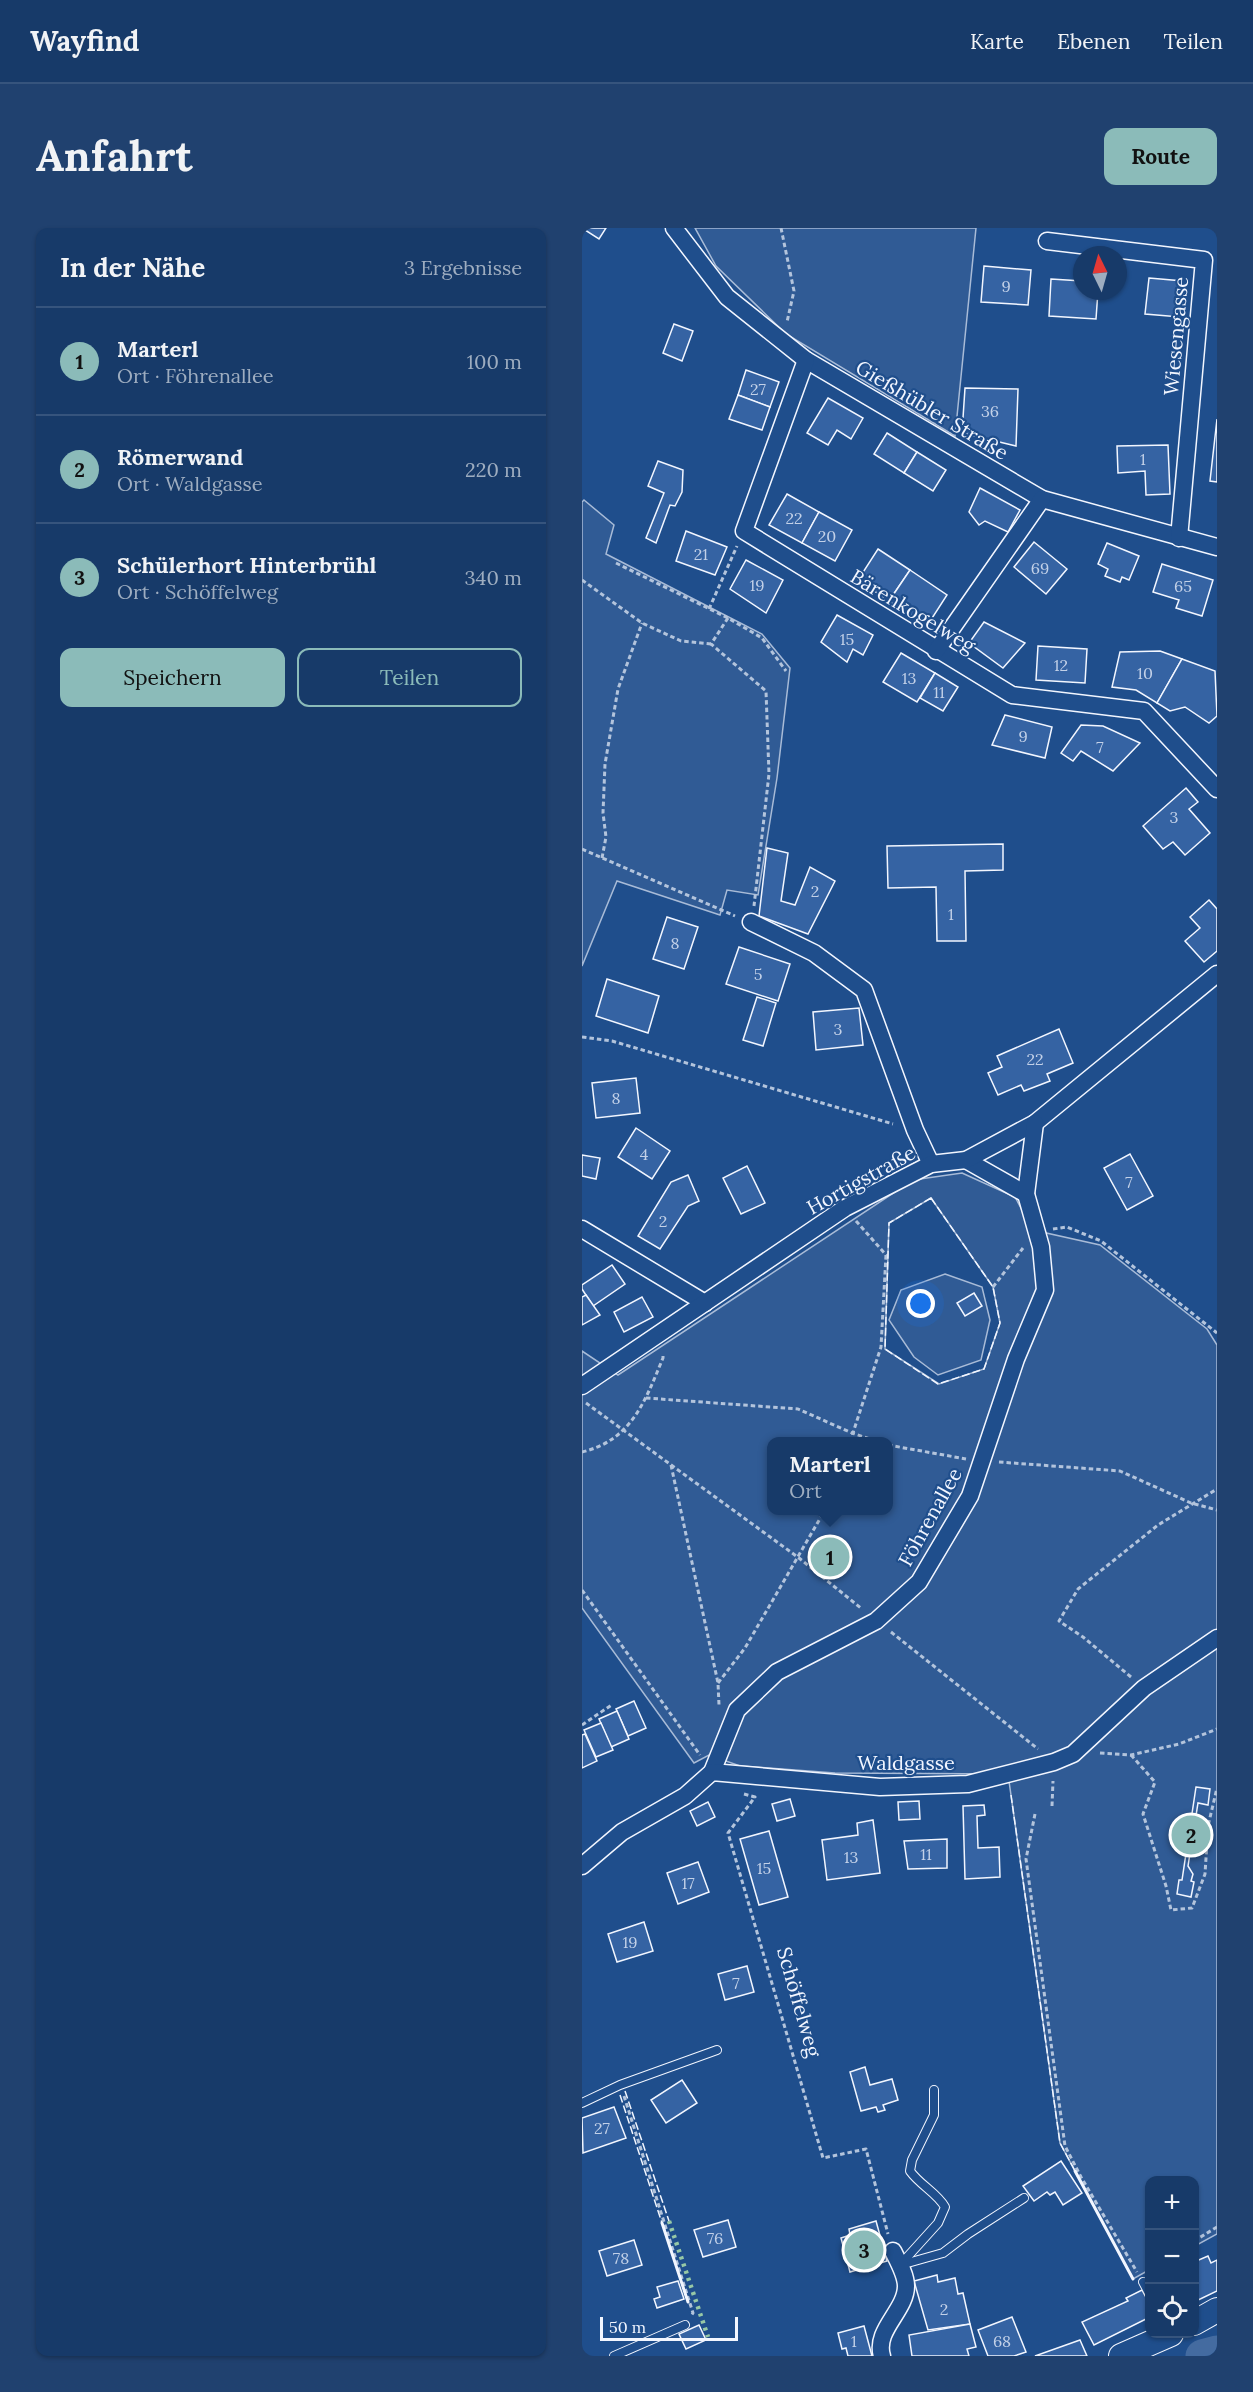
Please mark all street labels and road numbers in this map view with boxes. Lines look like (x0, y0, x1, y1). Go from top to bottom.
street label: Wiesengasse (1158, 275, 1193, 396)
street label: Gießhübler Straße (852, 354, 1013, 465)
street label: Bärenkogelweg (846, 563, 981, 658)
street label: Hortigstraße (802, 1139, 920, 1220)
street label: Föhrenallee (892, 1463, 967, 1570)
street label: Waldgasse (857, 1750, 955, 1775)
street label: Schöffelweg (772, 1944, 827, 2061)

